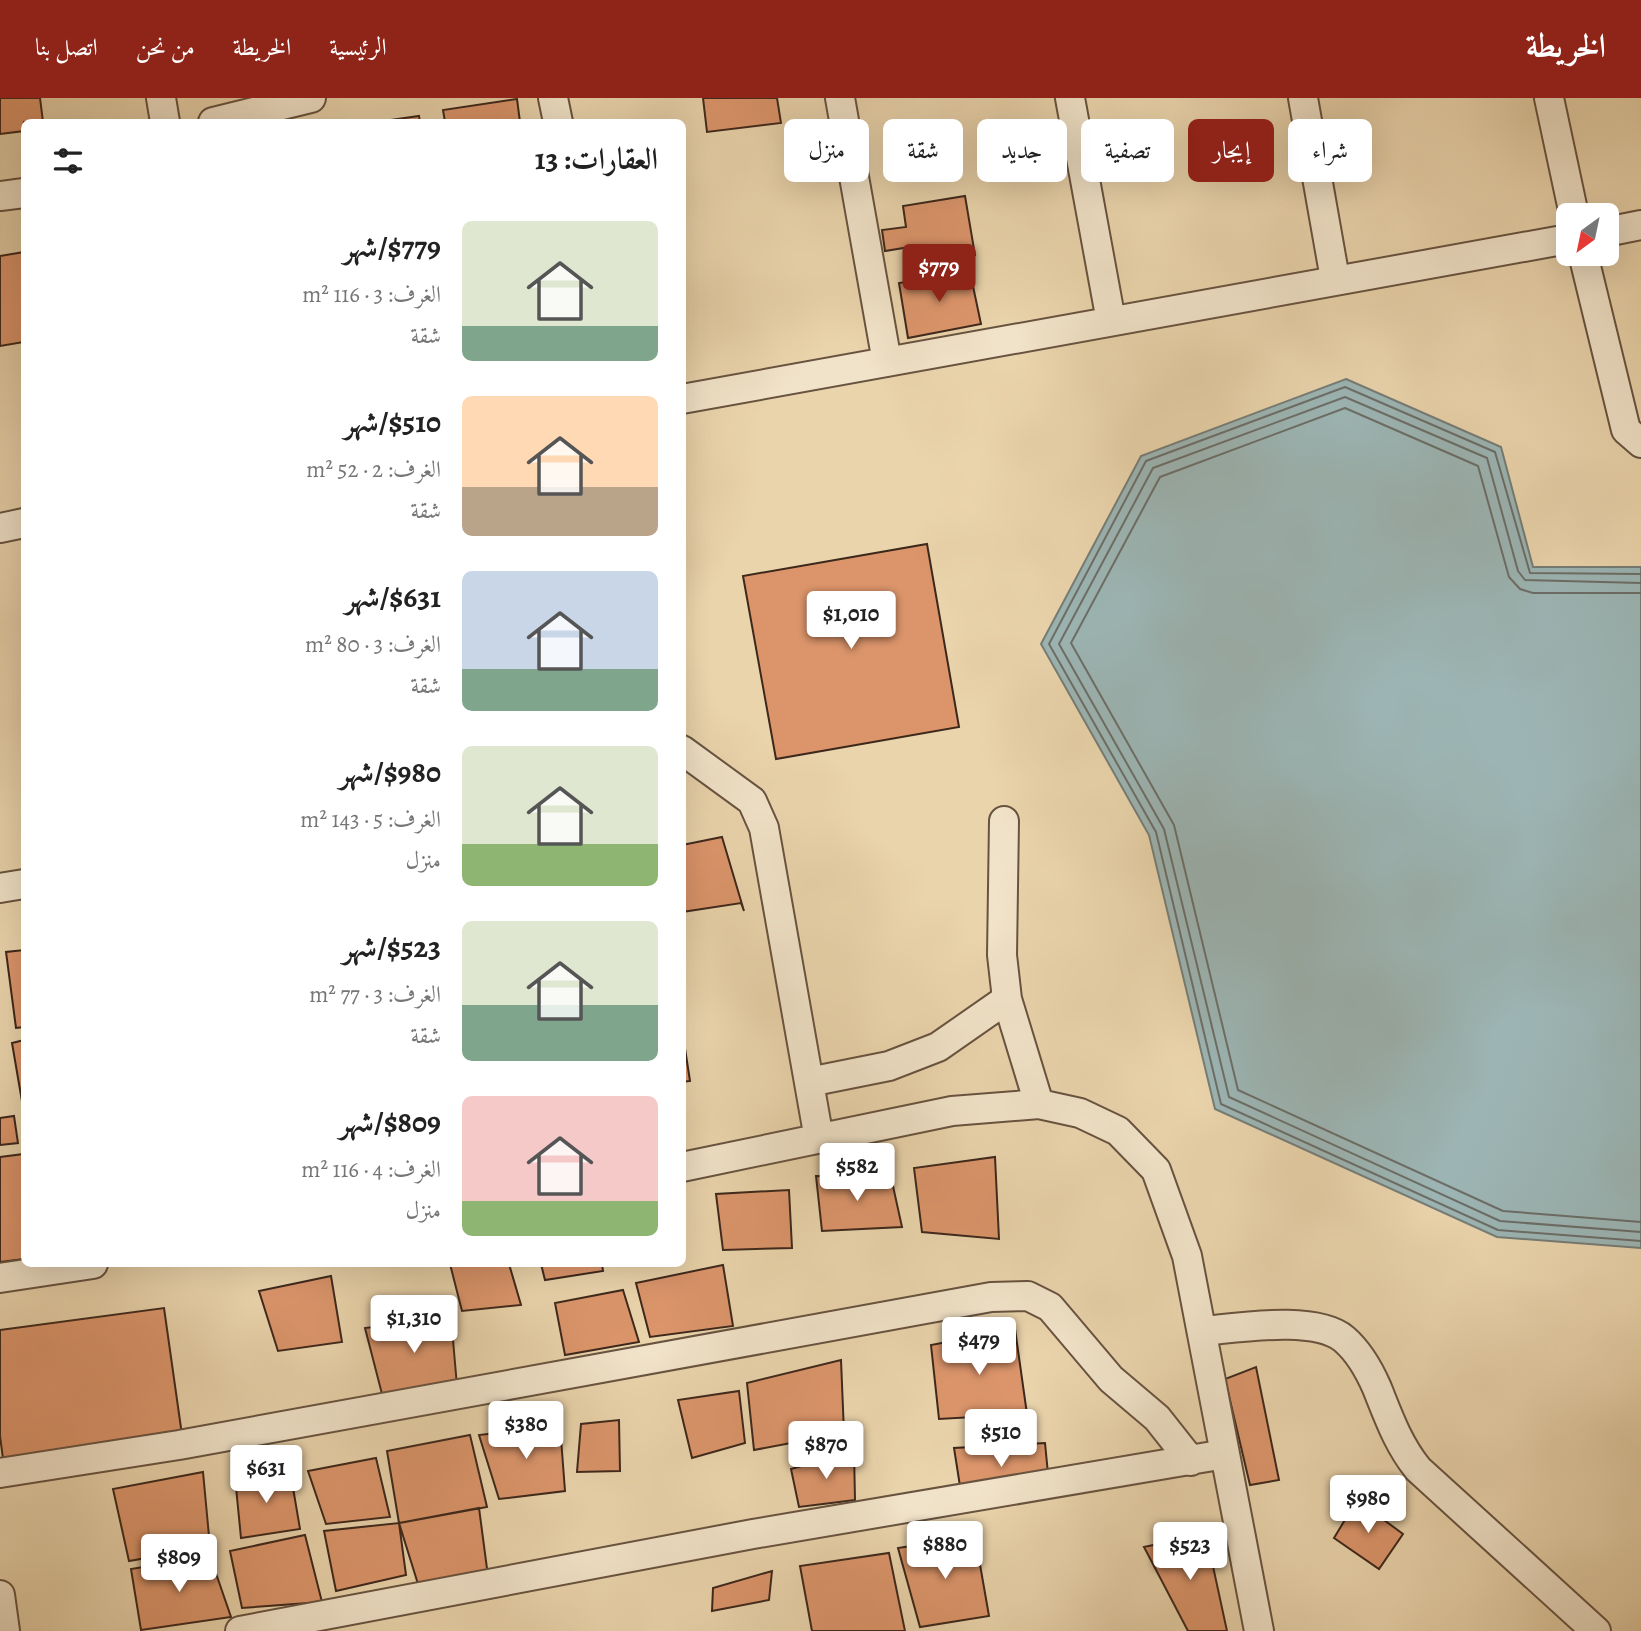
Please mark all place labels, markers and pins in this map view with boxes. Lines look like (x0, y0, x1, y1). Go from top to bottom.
pin: $779 (898, 244, 980, 304)
pin: $1,010 (794, 592, 908, 651)
pin: $582 (816, 1144, 898, 1203)
pin: $1,310 (357, 1296, 471, 1355)
pin: $479 (938, 1318, 1020, 1377)
pin: $380 (485, 1402, 567, 1461)
pin: $510 (960, 1410, 1042, 1469)
pin: $870 (785, 1422, 867, 1481)
pin: $631 (225, 1446, 307, 1505)
pin: $980 (1327, 1476, 1409, 1535)
pin: $880 (904, 1522, 986, 1581)
pin: $523 (1149, 1522, 1231, 1582)
pin: $809 (138, 1534, 220, 1594)

